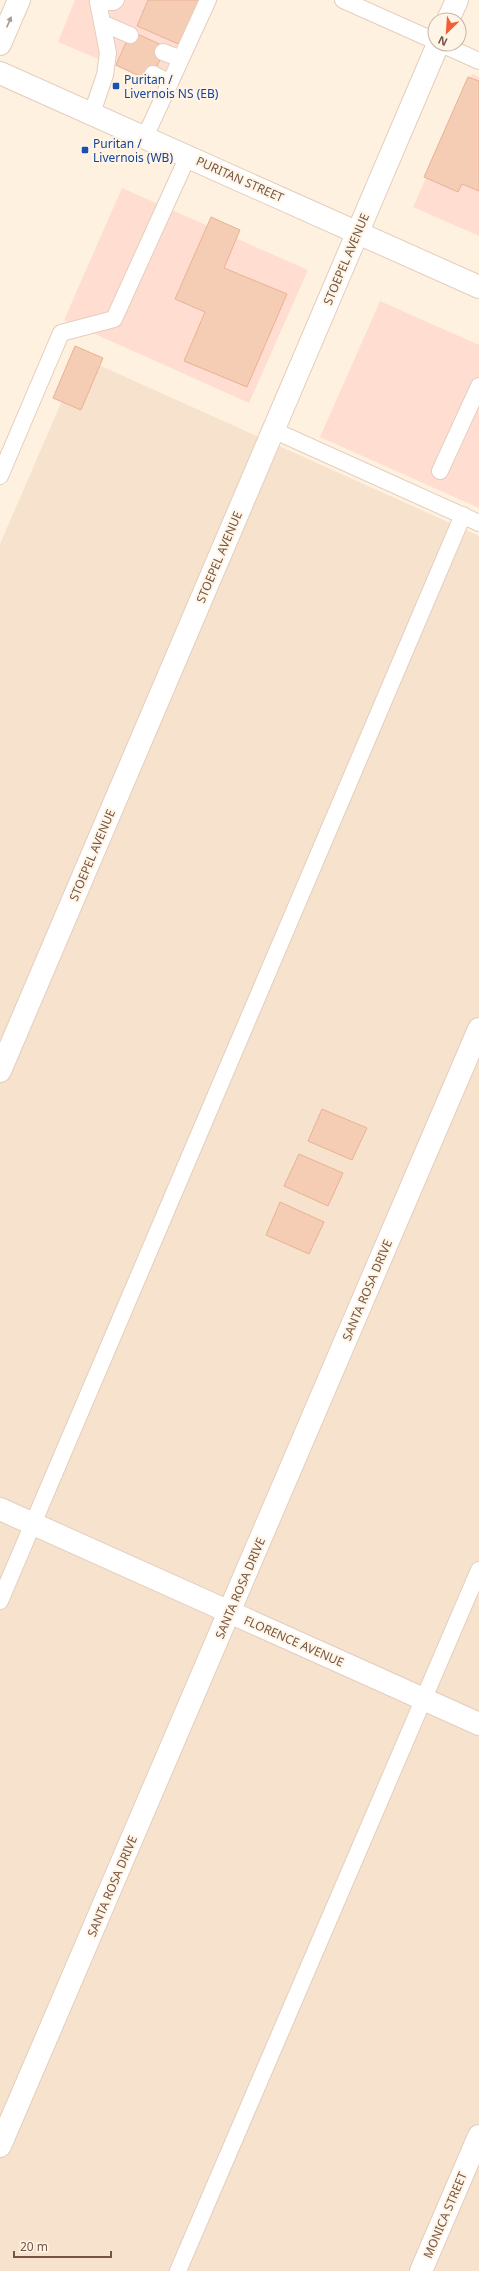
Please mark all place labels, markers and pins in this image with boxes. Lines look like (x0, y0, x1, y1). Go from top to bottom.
place label: Puritan / Livernois NS (EB) (124, 71, 219, 102)
marker: Puritan / Livernois NS (EB) (111, 81, 121, 91)
place label: Puritan / Livernois (WB) (93, 135, 173, 166)
marker: Puritan / Livernois (WB) (80, 145, 90, 155)

